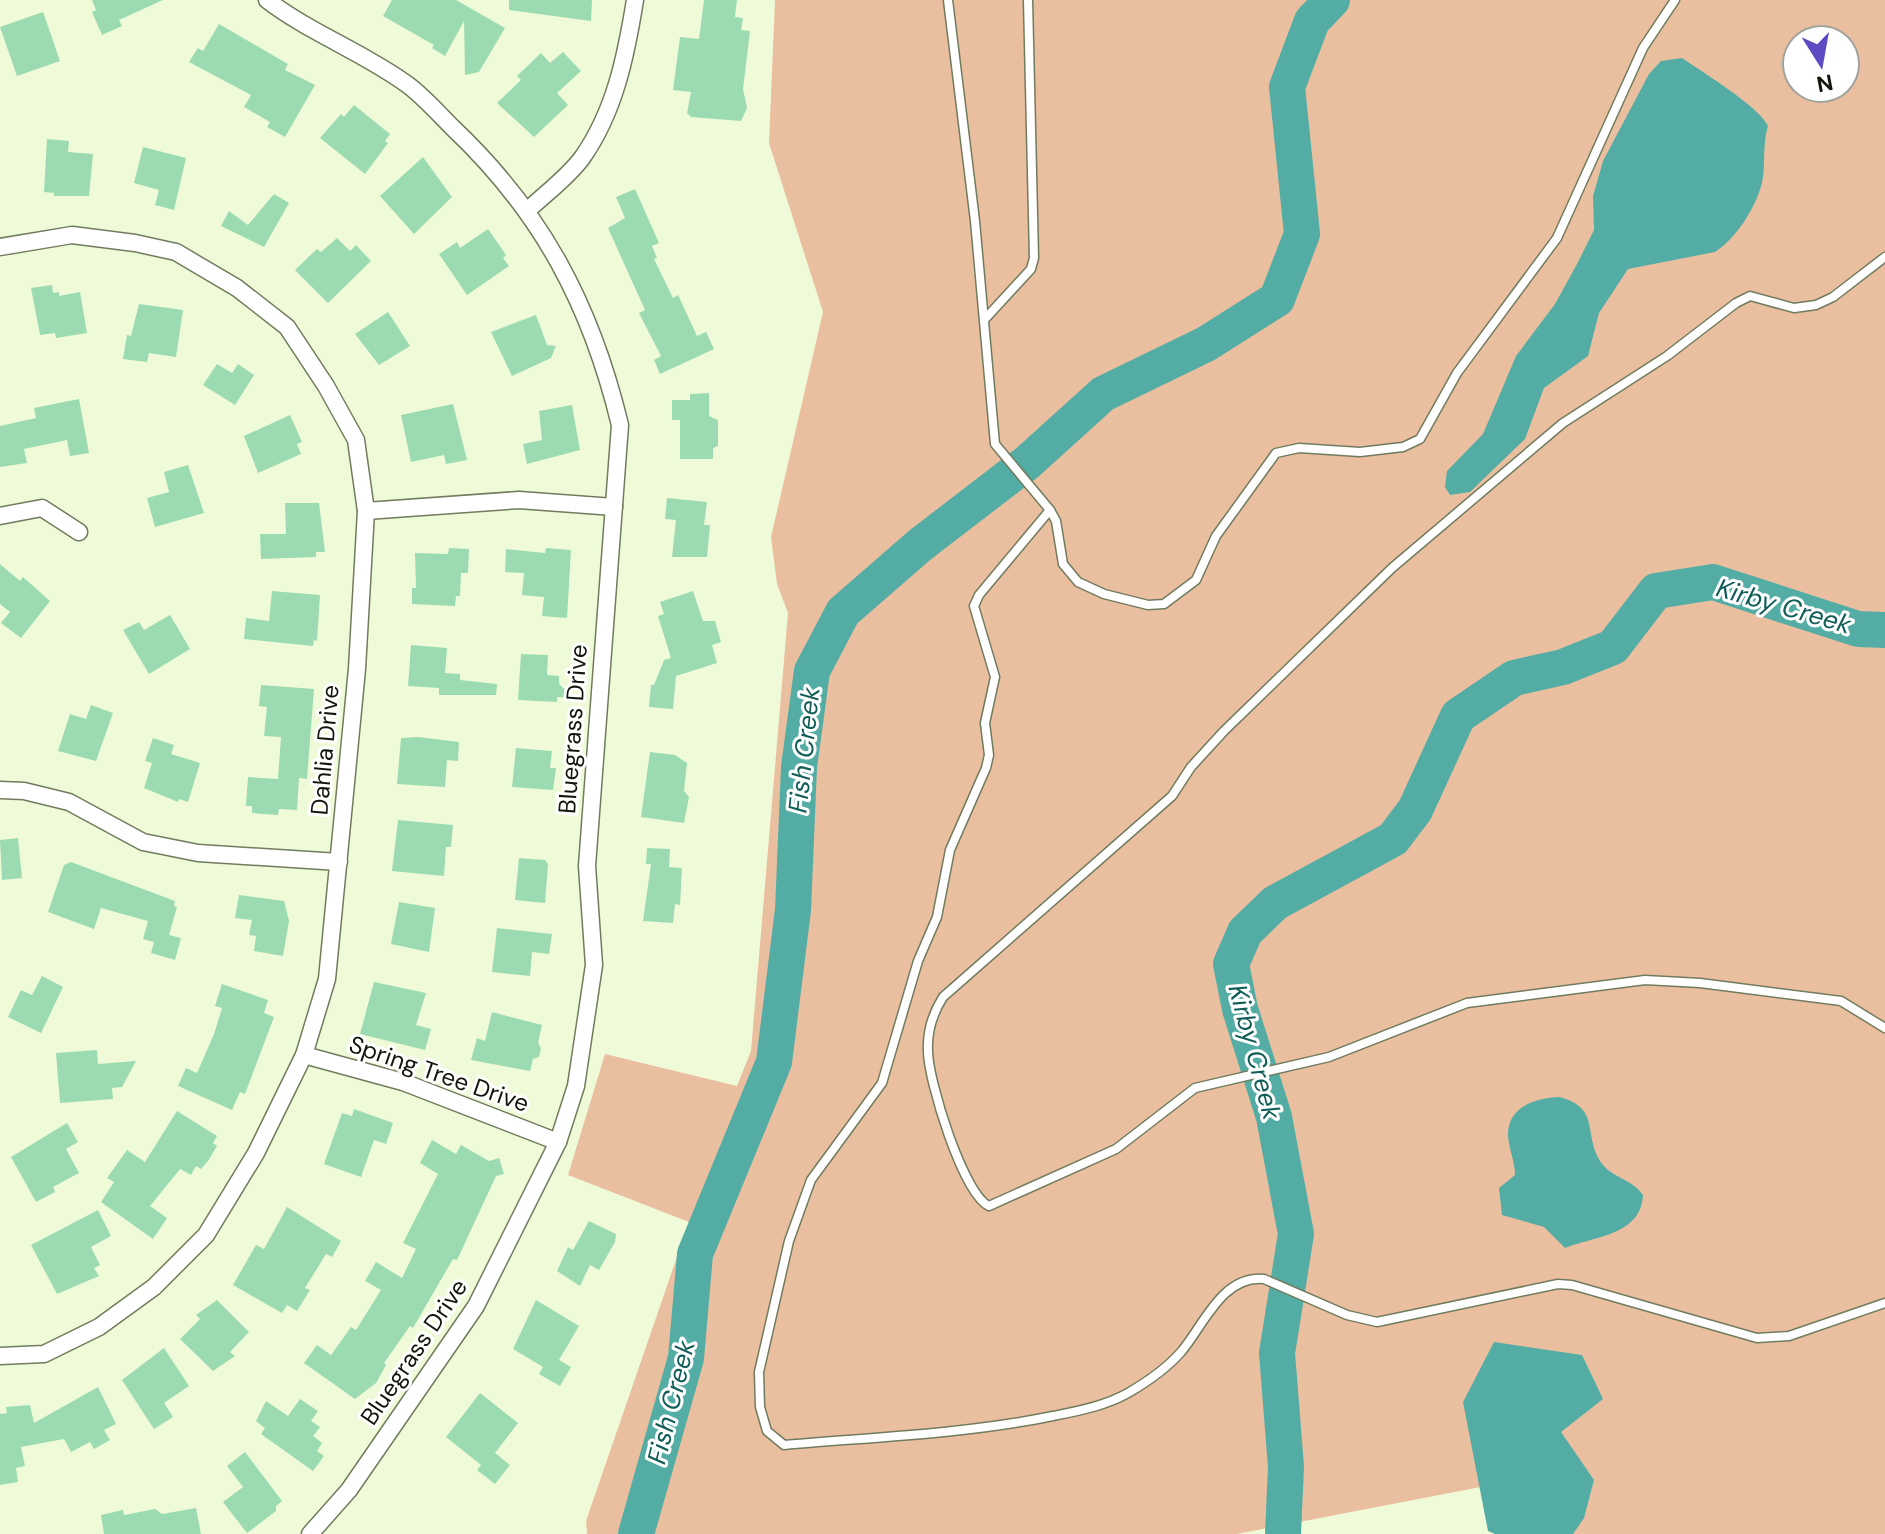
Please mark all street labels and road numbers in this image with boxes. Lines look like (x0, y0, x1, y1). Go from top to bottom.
street label: Bluegrass Drive (551, 643, 594, 815)
street label: Dahlia Drive (303, 683, 346, 816)
street label: Spring Tree Drive (345, 1028, 533, 1119)
street label: Bluegrass Drive (353, 1273, 474, 1431)

